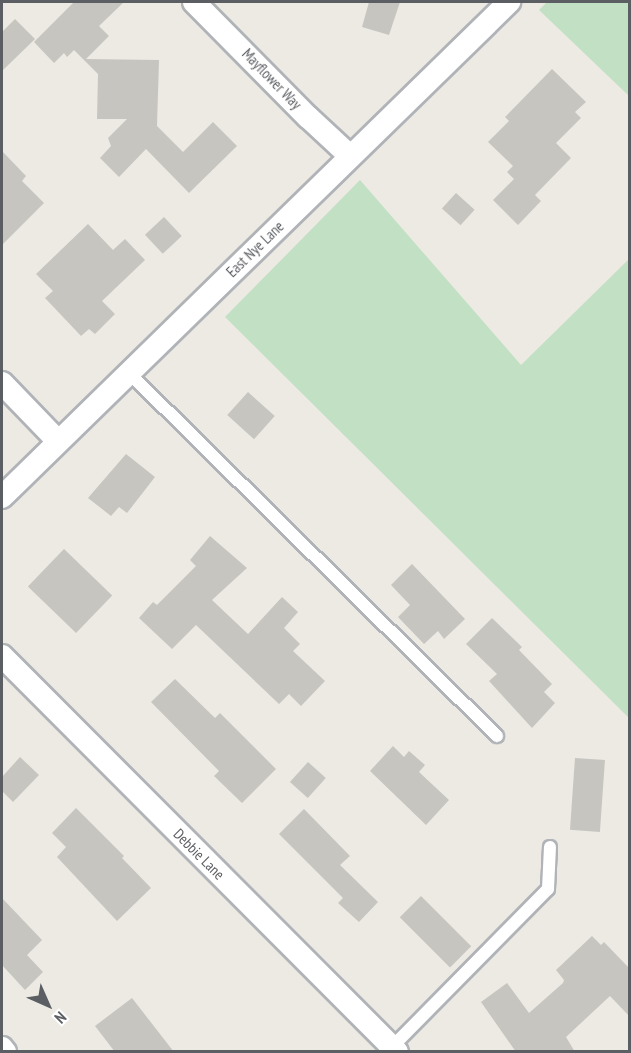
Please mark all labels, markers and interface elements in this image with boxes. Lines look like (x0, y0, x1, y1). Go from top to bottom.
street label: Mayflower Way (238, 45, 306, 113)
street label: East Nye Lane (223, 217, 287, 281)
street label: Debbie Lane (170, 825, 228, 883)
north arrow (18, 975, 78, 1035)
text: N (51, 1008, 71, 1028)

